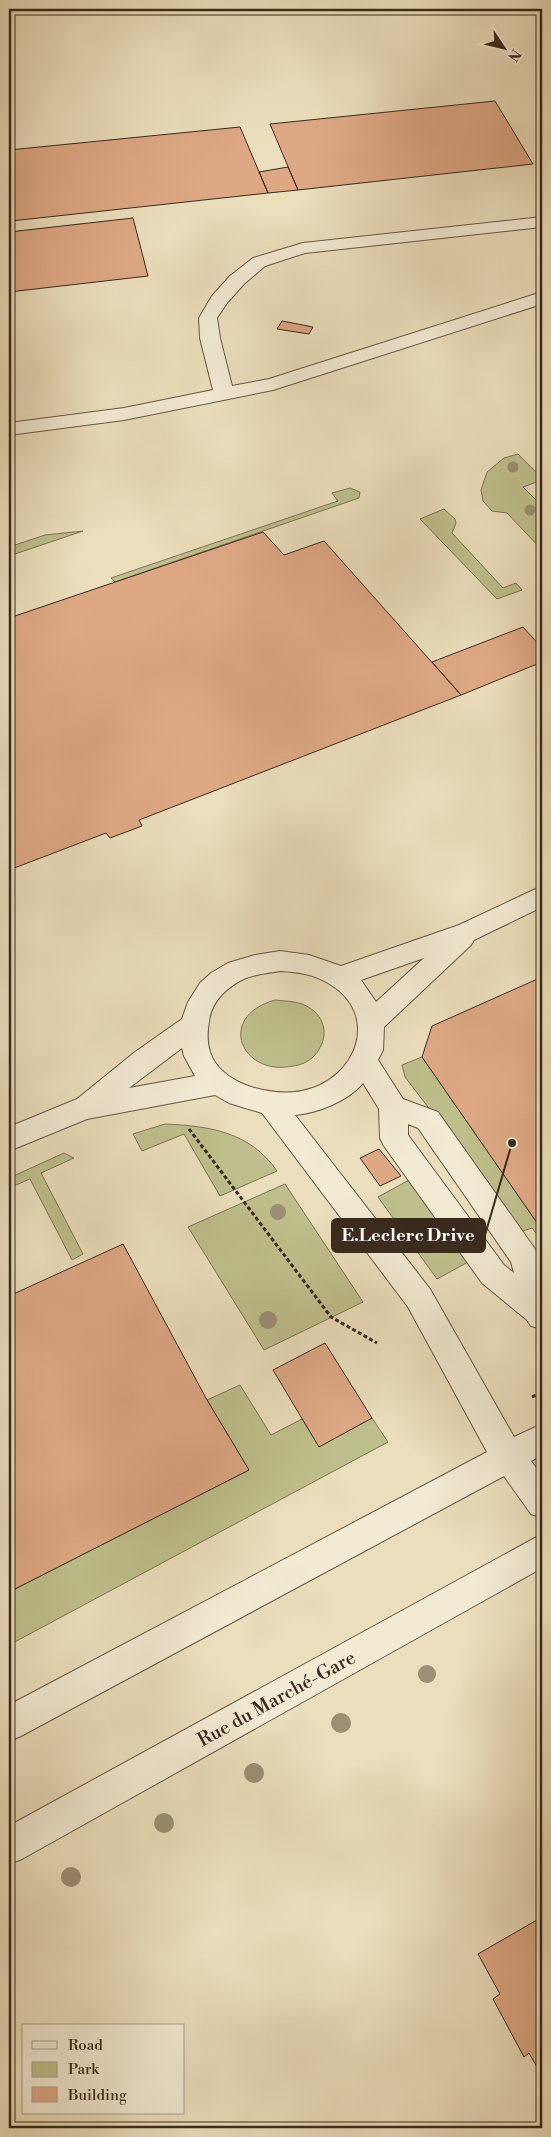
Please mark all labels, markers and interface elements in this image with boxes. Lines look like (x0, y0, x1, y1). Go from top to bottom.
north arrow (478, 22, 528, 72)
text: N (503, 45, 524, 65)
callout: E.Leclerc Drive (332, 1219, 485, 1252)
text: E.Leclerc Drive (341, 1224, 475, 1247)
street label: Rue du Marché-Gare (193, 1645, 360, 1752)
legend (22, 2024, 185, 2114)
text: Road (68, 2036, 103, 2055)
text: Park (68, 2060, 100, 2079)
text: Building (67, 2086, 127, 2105)

